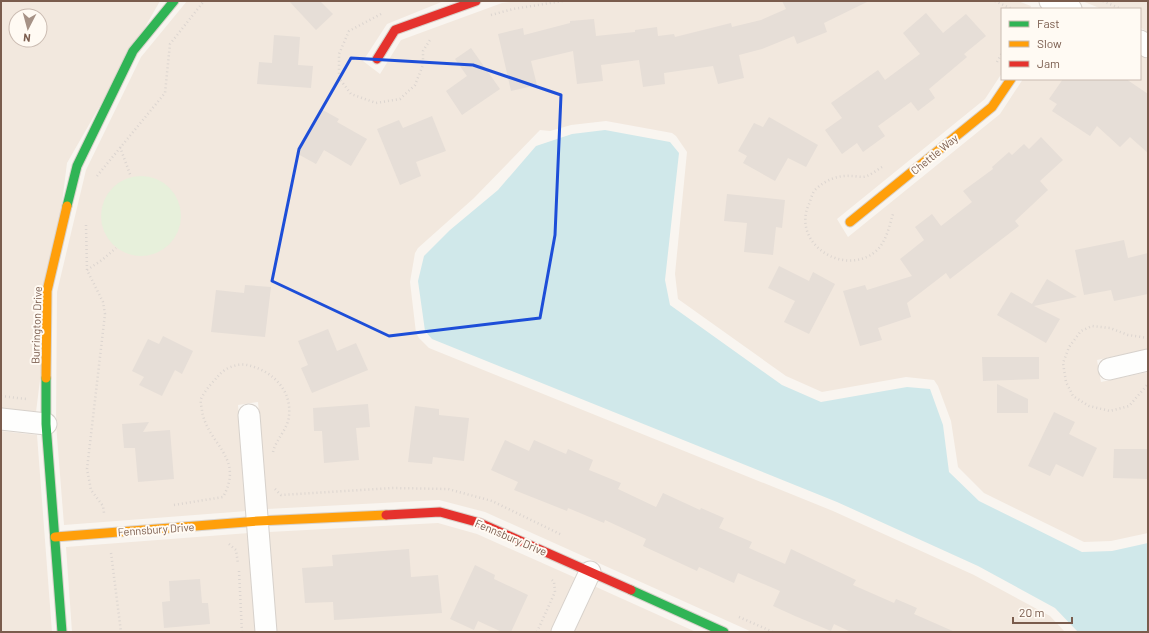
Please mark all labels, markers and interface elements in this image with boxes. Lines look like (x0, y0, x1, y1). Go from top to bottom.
north arrow (8, 8, 48, 48)
legend (1001, 8, 1141, 80)
text: Fast (1037, 16, 1060, 30)
text: N (23, 32, 31, 45)
text: Slow (1037, 36, 1062, 50)
text: Jam (1037, 56, 1060, 70)
street label: Chettle Way (908, 131, 960, 177)
street label: Burrington Drive (28, 286, 44, 364)
street label: Fennsbury Drive (473, 516, 549, 558)
street label: Fennsbury Drive (117, 520, 195, 538)
scale bar (1013, 599, 1072, 625)
text: 20 m (1019, 605, 1045, 619)

